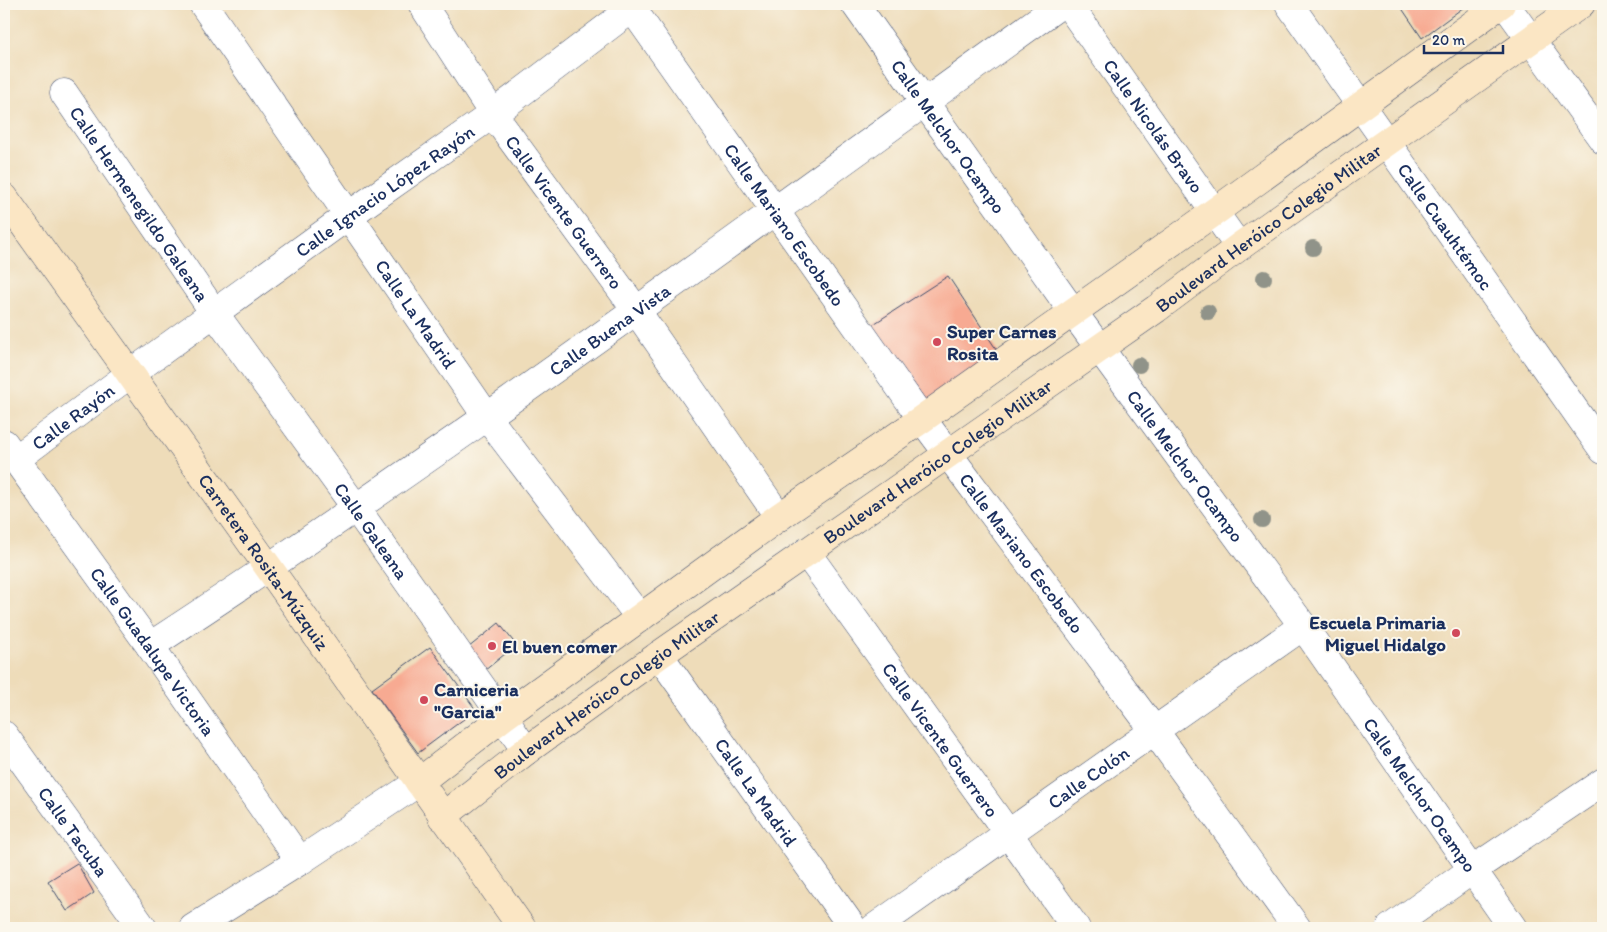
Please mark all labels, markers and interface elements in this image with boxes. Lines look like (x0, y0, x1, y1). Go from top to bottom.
scale bar (1424, 22, 1503, 54)
text: 20 m (1432, 31, 1466, 49)
street label: Calle Nicolás Bravo (1099, 54, 1209, 197)
street label: Calle Melchor Ocampo (886, 55, 1011, 218)
street label: Calle Hermenegildo Galeana (65, 102, 214, 306)
street label: Calle Ignacio López Rayón (291, 119, 479, 262)
street label: Calle Vicente Guerrero (501, 130, 628, 293)
street label: Boulevard Heróico Colegio Militar (1151, 138, 1386, 317)
street label: Calle Mariano Escobedo (719, 139, 850, 311)
street label: Calle Cuauhtémoc (1393, 158, 1498, 295)
street label: Calle La Madrid (370, 255, 462, 373)
street label: Calle Buena Vista (544, 278, 675, 381)
place label: Super Carnes Rosita (947, 320, 1057, 365)
marker: Super Carnes Rosita (931, 336, 943, 348)
street label: Boulevard Heróico Colegio Militar (819, 373, 1057, 549)
street label: Calle Rayón (27, 378, 119, 455)
street label: Calle Melchor Ocampo (1122, 385, 1249, 547)
street label: Calle Mariano Escobedo (955, 468, 1089, 638)
street label: Carretera Rosita-Múzquiz (194, 469, 335, 655)
street label: Calle Galeana (329, 478, 414, 584)
street label: Calle Guadalupe Victoria (85, 562, 220, 740)
street label: Boulevard Heróico Colegio Militar (489, 605, 724, 784)
place label: Escuela Primaria Miguel Hidalgo (1309, 611, 1447, 656)
marker: Escuela Primaria Miguel Hidalgo (1450, 627, 1462, 639)
place label: El buen comer (502, 635, 618, 658)
marker: El buen comer (486, 640, 498, 652)
street label: Calle Vicente Guerrero (877, 658, 1004, 822)
place label: Carniceria "Garcia" (434, 678, 519, 723)
marker: Carniceria "Garcia" (418, 694, 430, 706)
street label: Calle Melchor Ocampo (1359, 713, 1482, 876)
street label: Calle La Madrid (710, 733, 803, 851)
street label: Calle Colón (1043, 741, 1133, 814)
street label: Calle Tacuba (33, 782, 114, 881)

